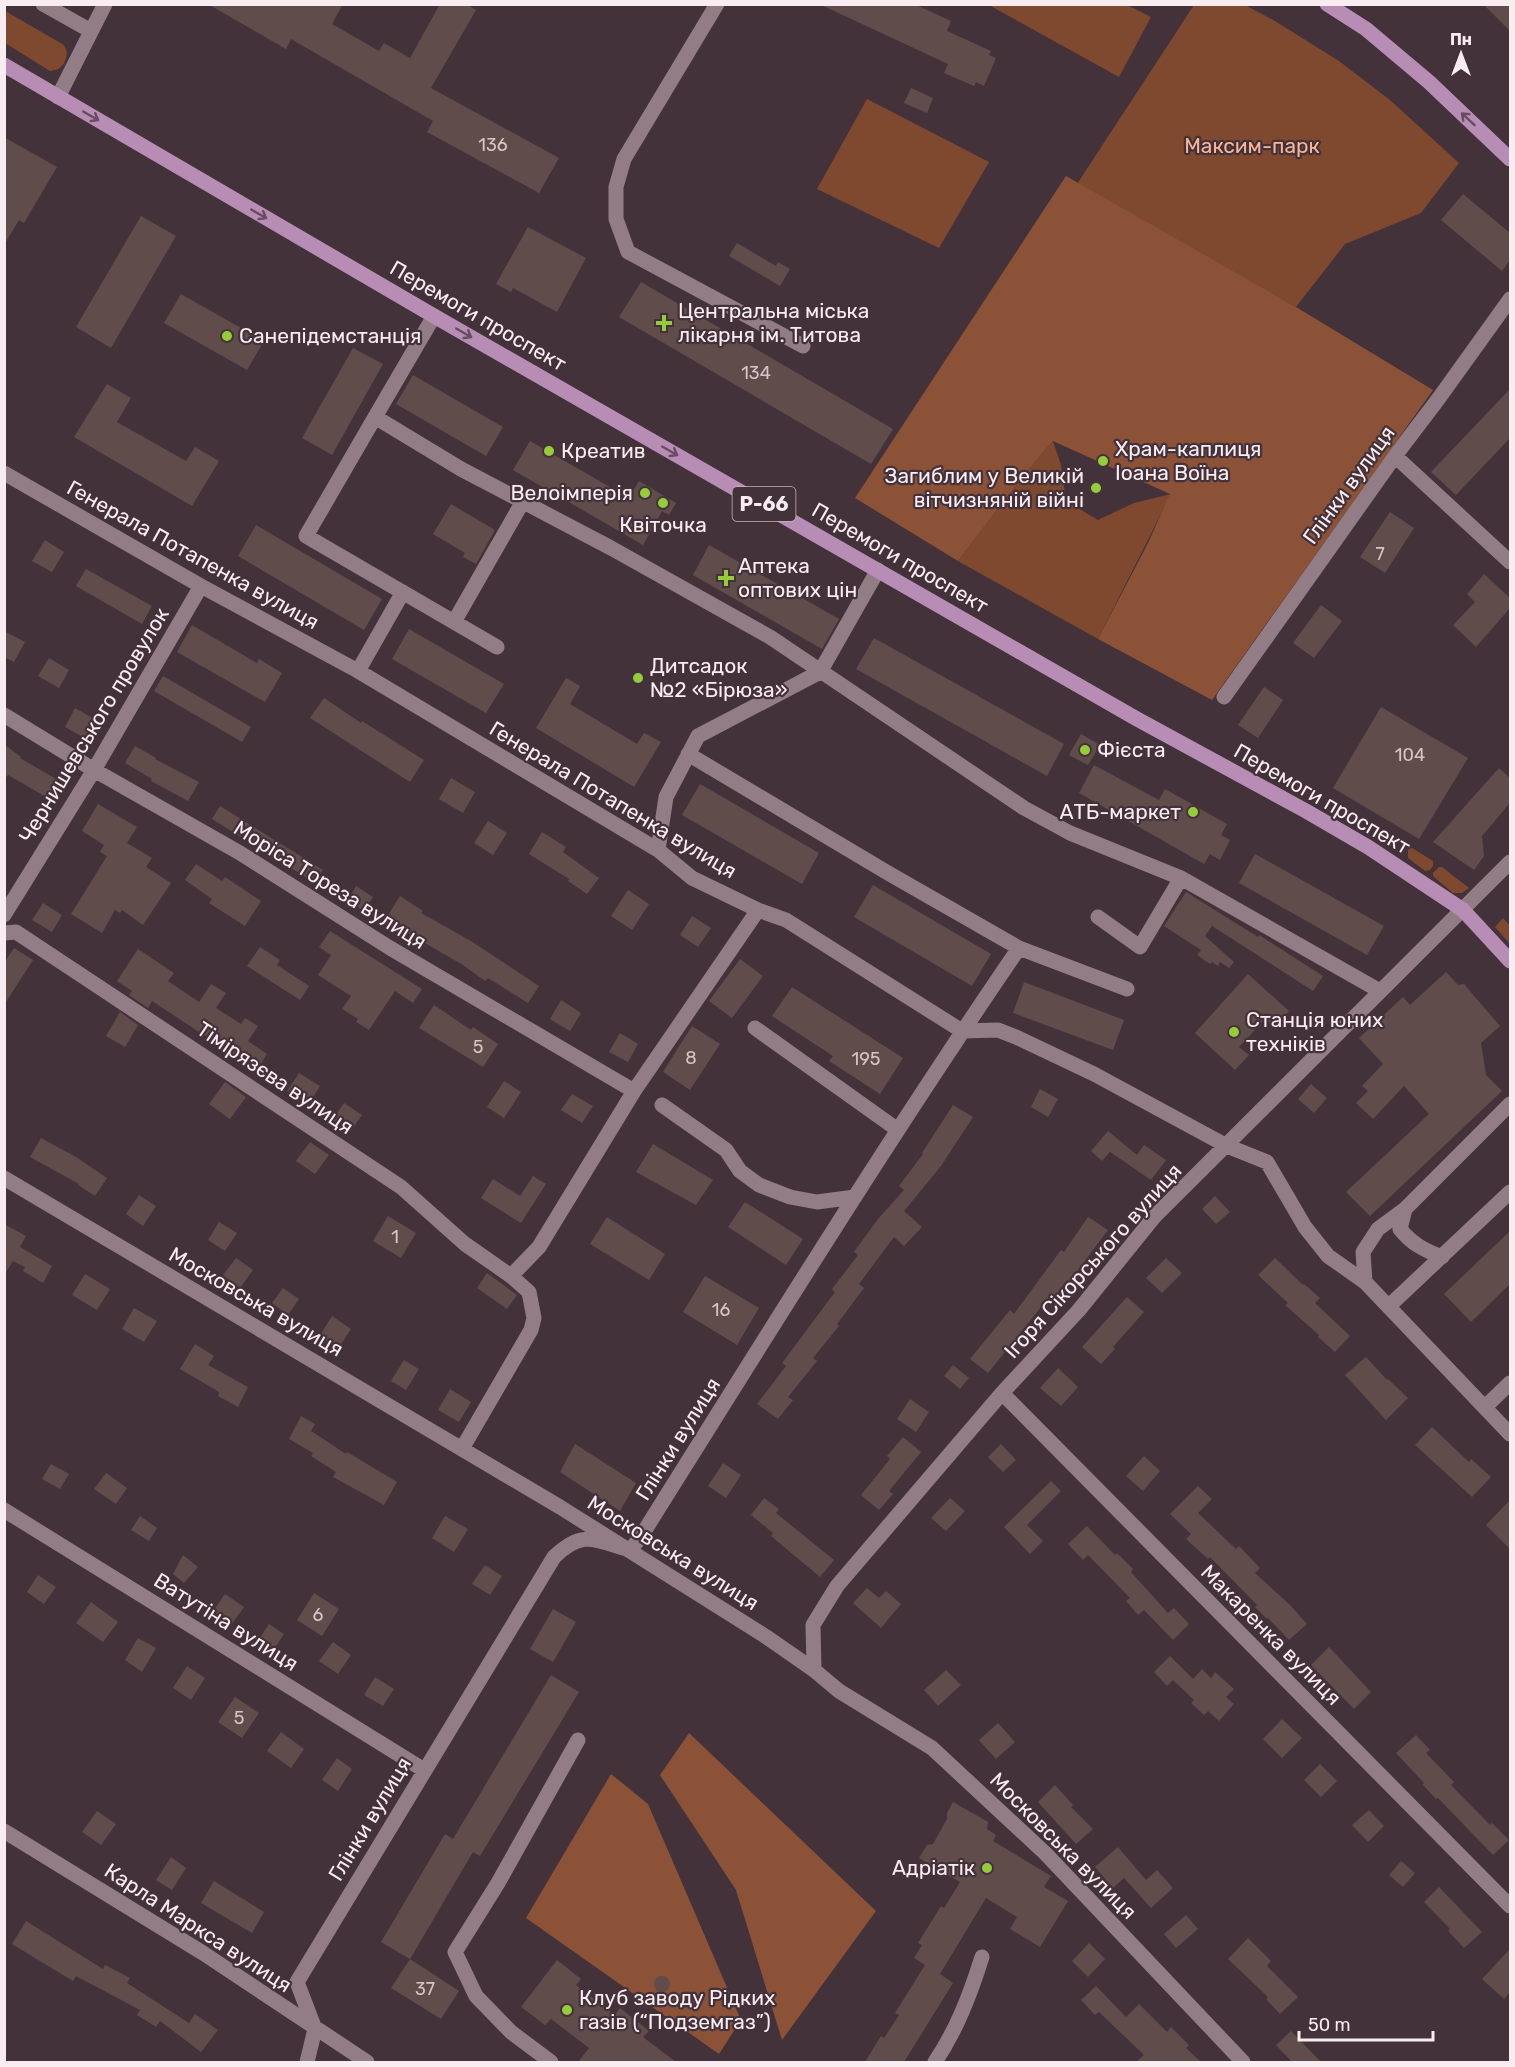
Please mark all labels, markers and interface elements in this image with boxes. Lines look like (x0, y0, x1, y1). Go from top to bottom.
north arrow (1431, 24, 1491, 84)
text: Пн (1450, 30, 1472, 49)
one-way arrow (82, 111, 99, 123)
one-way arrow (1461, 111, 1476, 126)
park label: Максим-парк (1184, 133, 1320, 158)
house number: 136 (478, 134, 508, 156)
one-way arrow (250, 209, 267, 221)
street label: Перемоги проспект (386, 255, 571, 376)
place label: Центральна міська лікарня ім. Титова (678, 298, 869, 347)
marker: Центральна міська лікарня ім. Титова (655, 314, 673, 332)
place label: Санепідемстанція (239, 323, 422, 348)
one-way arrow (455, 327, 472, 339)
marker: Санепідемстанція (220, 329, 234, 343)
house number: 134 (741, 362, 771, 384)
street label: Глінки вулиця (1297, 421, 1400, 549)
place label: Храм-каплиця Іоана Воїна (1115, 436, 1262, 485)
place label: Креатив (561, 438, 646, 463)
marker: Креатив (542, 444, 556, 458)
one-way arrow (661, 445, 678, 457)
marker: Храм-каплиця Іоана Воїна (1096, 454, 1110, 468)
place label: Загиблим у Великій вітчизняній війні (884, 463, 1084, 512)
street label: Генерала Потапенка вулиця (63, 475, 324, 634)
place label: Велоімперія (510, 480, 633, 505)
marker: Загиблим у Великій вітчизняній війні (1089, 481, 1103, 495)
marker: Велоімперія (638, 486, 652, 500)
road number: Р-66 (732, 487, 795, 521)
marker: Квіточка (656, 496, 670, 510)
street label: Перемоги проспект (808, 497, 993, 618)
place label: Квіточка (619, 512, 707, 537)
house number: 7 (1375, 543, 1385, 565)
place label: Аптека оптових цін (738, 553, 857, 602)
marker: Аптека оптових цін (719, 571, 733, 585)
street label: Чернишевського провулок (13, 603, 174, 847)
place label: Дитсадок №2 «Бірюза» (650, 653, 787, 702)
marker: Дитсадок №2 «Бірюза» (631, 671, 645, 685)
street label: Генерала Потапенка вулиця (485, 716, 741, 883)
place label: Фієста (1097, 737, 1166, 762)
street label: Перемоги проспект (1230, 738, 1415, 859)
marker: Фієста (1078, 743, 1092, 757)
house number: 104 (1395, 744, 1425, 766)
place label: АТБ-маркет (1059, 799, 1181, 824)
marker: АТБ-маркет (1186, 805, 1200, 819)
street label: Моріса Тореза вулиця (229, 815, 431, 954)
place label: Станція юних техніків (1246, 1007, 1383, 1056)
street label: Тімірязєва вулиця (192, 1016, 358, 1139)
marker: Станція юних техніків (1227, 1025, 1241, 1039)
house number: 5 (473, 1036, 483, 1058)
house number: 8 (685, 1047, 697, 1069)
house number: 195 (851, 1048, 881, 1070)
street label: Ігоря Сікорського вулиця (999, 1158, 1187, 1363)
house number: 1 (391, 1226, 399, 1248)
street label: Московська вулиця (165, 1241, 348, 1362)
house number: 16 (712, 1299, 730, 1321)
street label: Глінки вулиця (630, 1373, 725, 1505)
street label: Московська вулиця (583, 1490, 763, 1615)
street label: Макаренка вулиця (1196, 1559, 1347, 1710)
street label: Ватутіна вулиця (150, 1567, 303, 1676)
house number: 6 (313, 1604, 324, 1626)
house number: 5 (234, 1707, 244, 1729)
street label: Глінки вулиця (323, 1752, 416, 1885)
street label: Московська вулиця (985, 1767, 1142, 1924)
place label: Адріатік (892, 1855, 975, 1880)
street label: Карла Маркса вулиця (100, 1858, 297, 1997)
marker: Адріатік (980, 1861, 994, 1875)
house number: 37 (415, 1978, 435, 2000)
place label: Клуб заводу Рідких газів (“Подземгаз”) (579, 1985, 775, 2034)
marker: Клуб заводу Рідких газів (“Подземгаз”) (560, 2003, 574, 2017)
scale bar (1299, 2004, 1432, 2042)
text: 50 m (1308, 2014, 1351, 2036)

